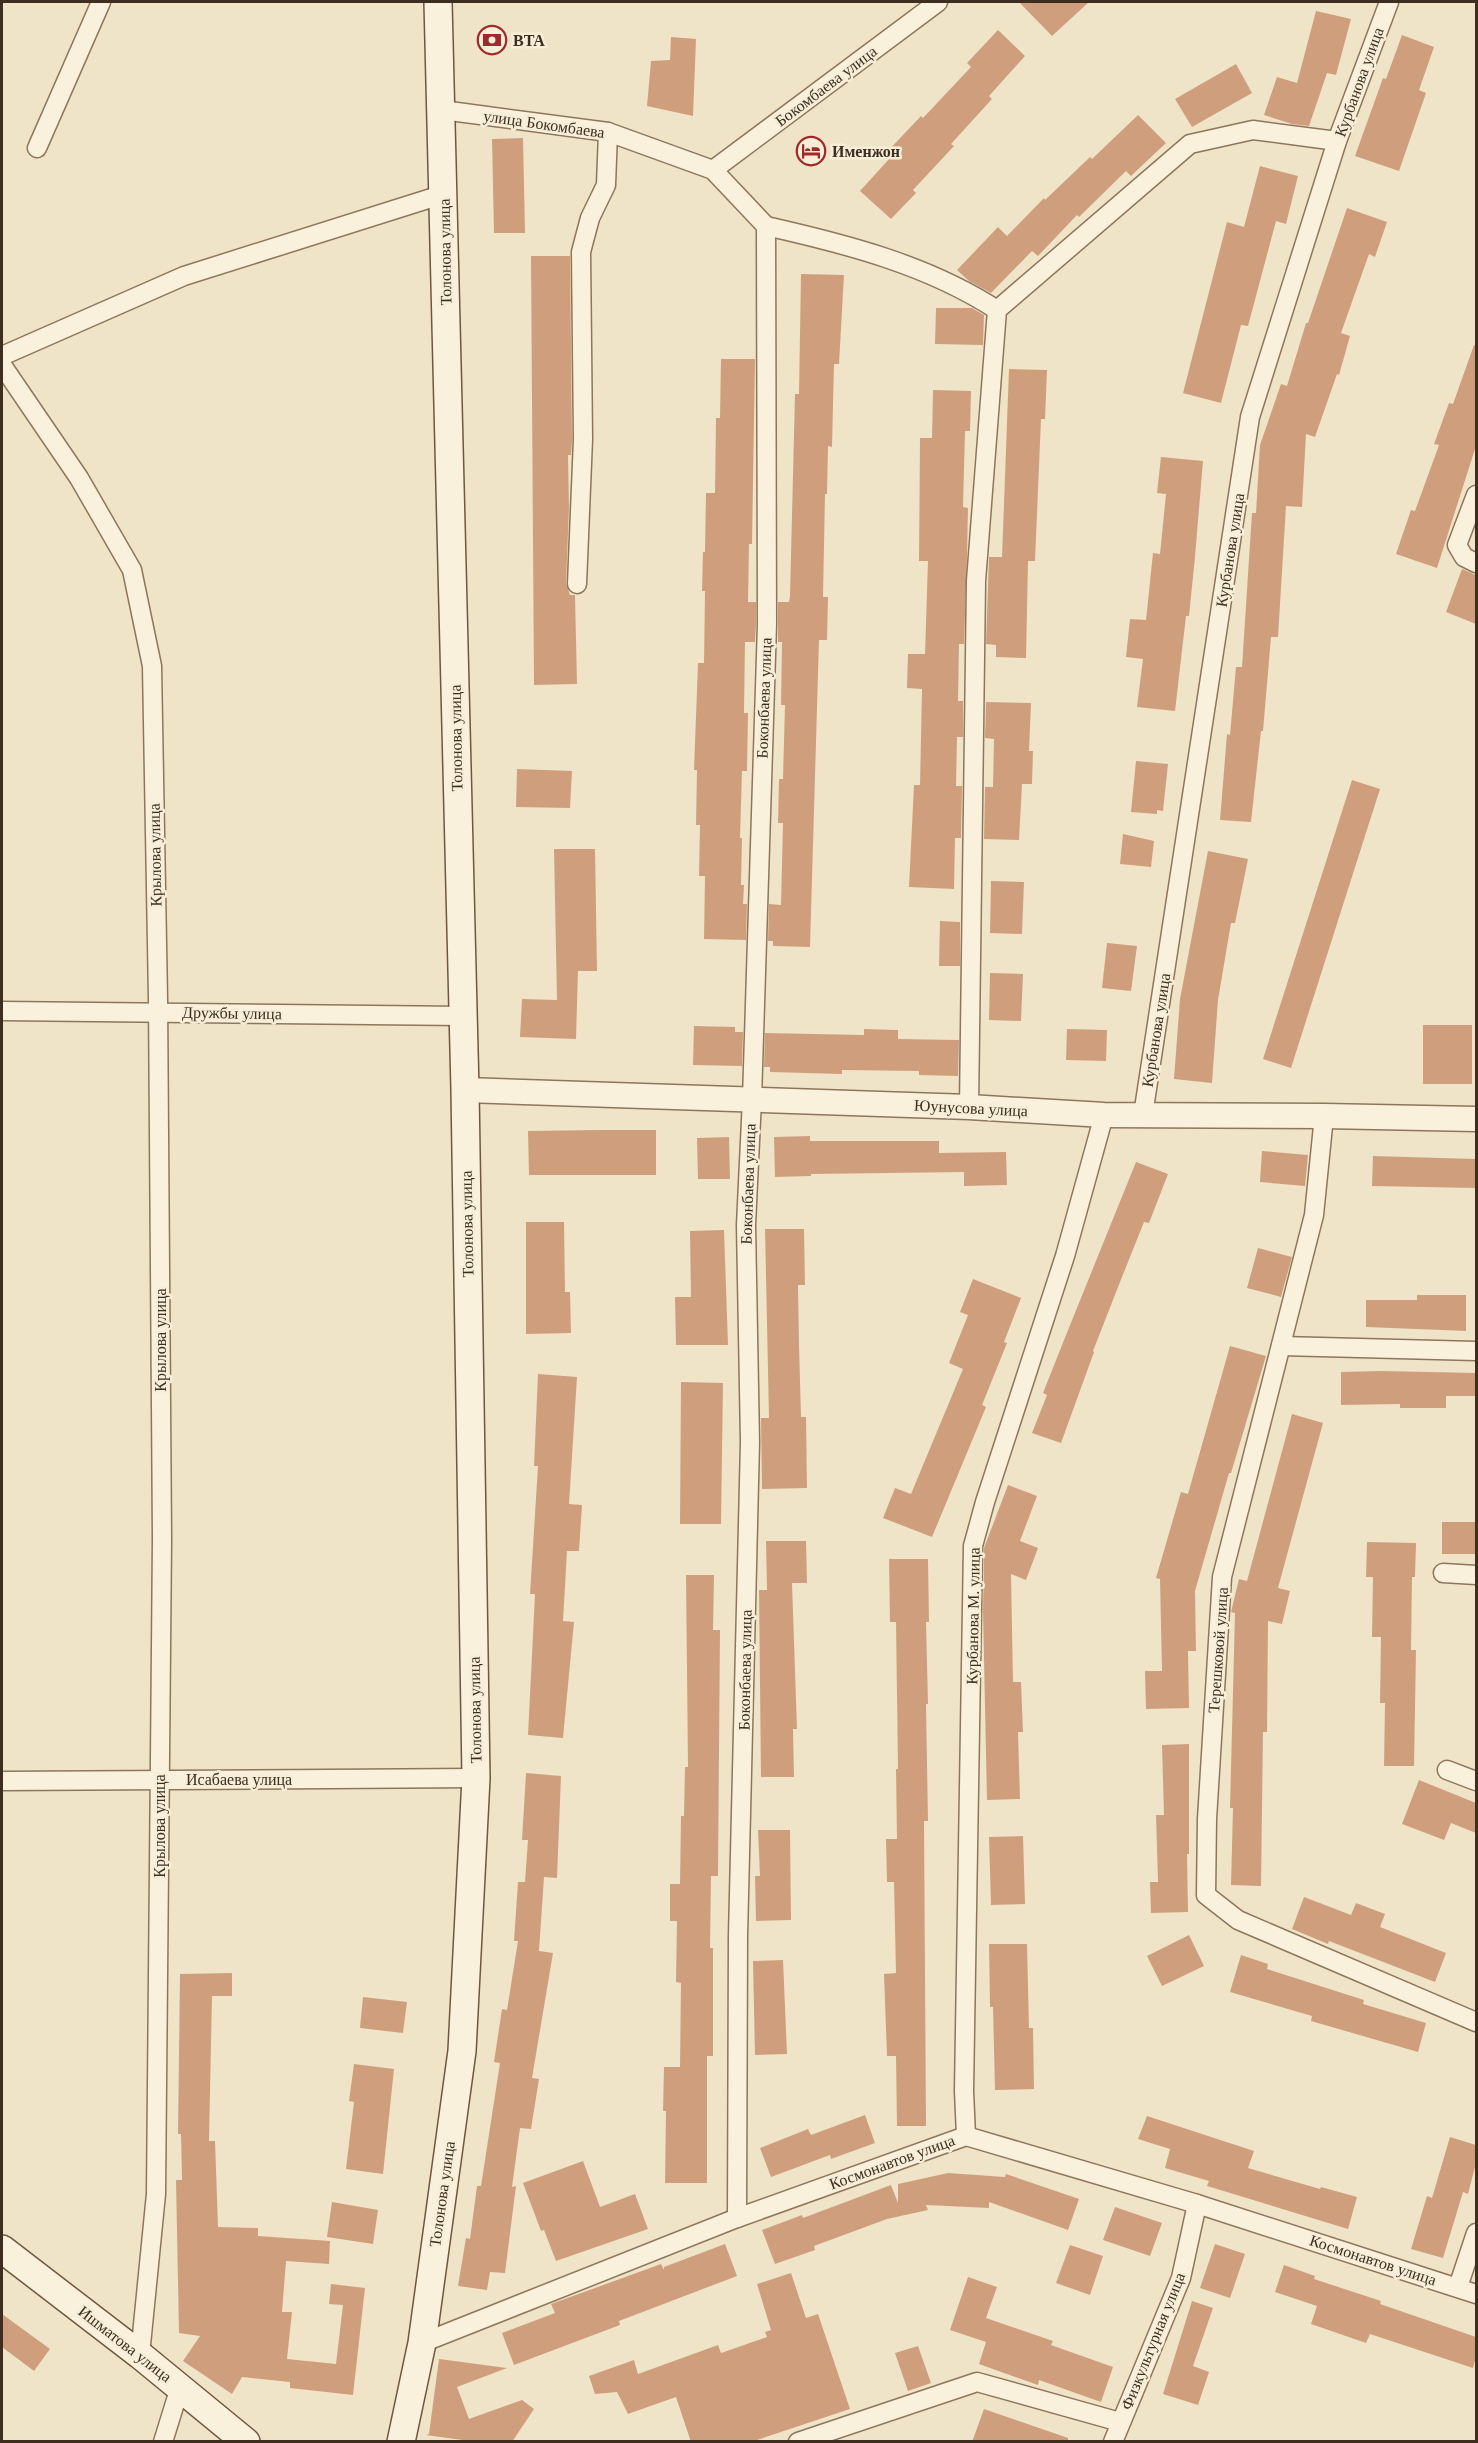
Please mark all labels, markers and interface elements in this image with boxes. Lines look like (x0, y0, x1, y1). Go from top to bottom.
bank icon: BTA (476, 24, 508, 56)
street label: Курбанова улица (1331, 25, 1388, 139)
place label: BTA (513, 32, 545, 49)
street label: Бокомбаева улица (772, 42, 881, 130)
street label: улица Бокомбаева (482, 107, 606, 142)
hotel icon: Именжон (795, 135, 827, 167)
place label: Именжон (832, 143, 900, 160)
street label: Толонова улица (436, 198, 455, 306)
street label: Курбанова улица (1213, 492, 1248, 608)
street label: Боконбаева улица (753, 637, 776, 759)
street label: Толонова улица (447, 684, 466, 792)
street label: Крылова улица (146, 803, 165, 907)
street label: Курбанова улица (1139, 972, 1174, 1088)
street label: Дружбы улица (182, 1004, 282, 1023)
street label: Юунусова улица (914, 1097, 1028, 1120)
street label: Боконбаева улица (737, 1123, 760, 1245)
street label: Толонова улица (458, 1170, 477, 1278)
street label: Крылова улица (152, 1288, 170, 1392)
street label: Курбанова М. улица (963, 1547, 984, 1685)
street label: Терешковой улица (1205, 1586, 1232, 1714)
street label: Боконбаева улица (735, 1609, 756, 1731)
street label: Толонова улица (466, 1656, 485, 1764)
street label: Исабаева улица (186, 1771, 292, 1789)
street label: Крылова улица (151, 1774, 169, 1878)
street label: Космонавтов улица (827, 2131, 957, 2194)
street label: Толонова улица (426, 2140, 459, 2248)
street label: Космонавтов улица (1307, 2231, 1438, 2289)
street label: Физкультурная улица (1118, 2270, 1189, 2412)
street label: Ишматова улица (75, 2302, 175, 2386)

